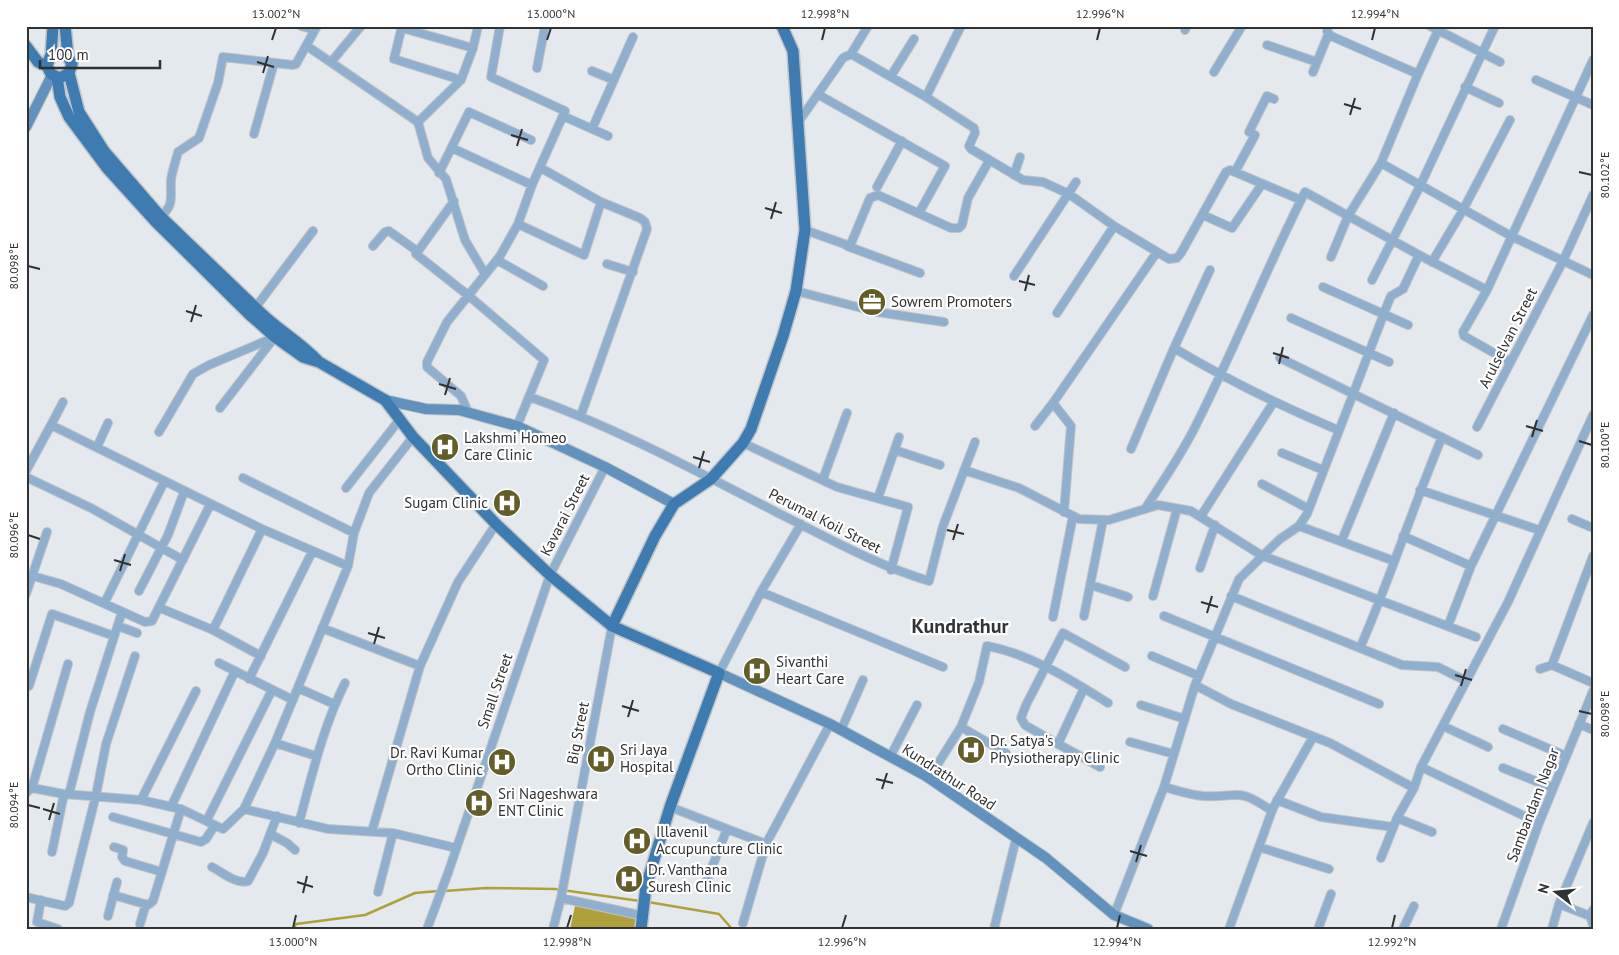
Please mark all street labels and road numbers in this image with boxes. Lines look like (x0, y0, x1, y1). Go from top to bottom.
street label: Arulselvan Street (1474, 285, 1541, 391)
street label: Kavarai Street (536, 470, 593, 559)
street label: Perumal Koil Street (766, 484, 885, 557)
street label: Small Street (473, 651, 516, 731)
street label: Big Street (562, 700, 593, 766)
street label: Kundrathur Road (899, 739, 1000, 814)
street label: Sambandam Nagar (1502, 745, 1563, 865)

